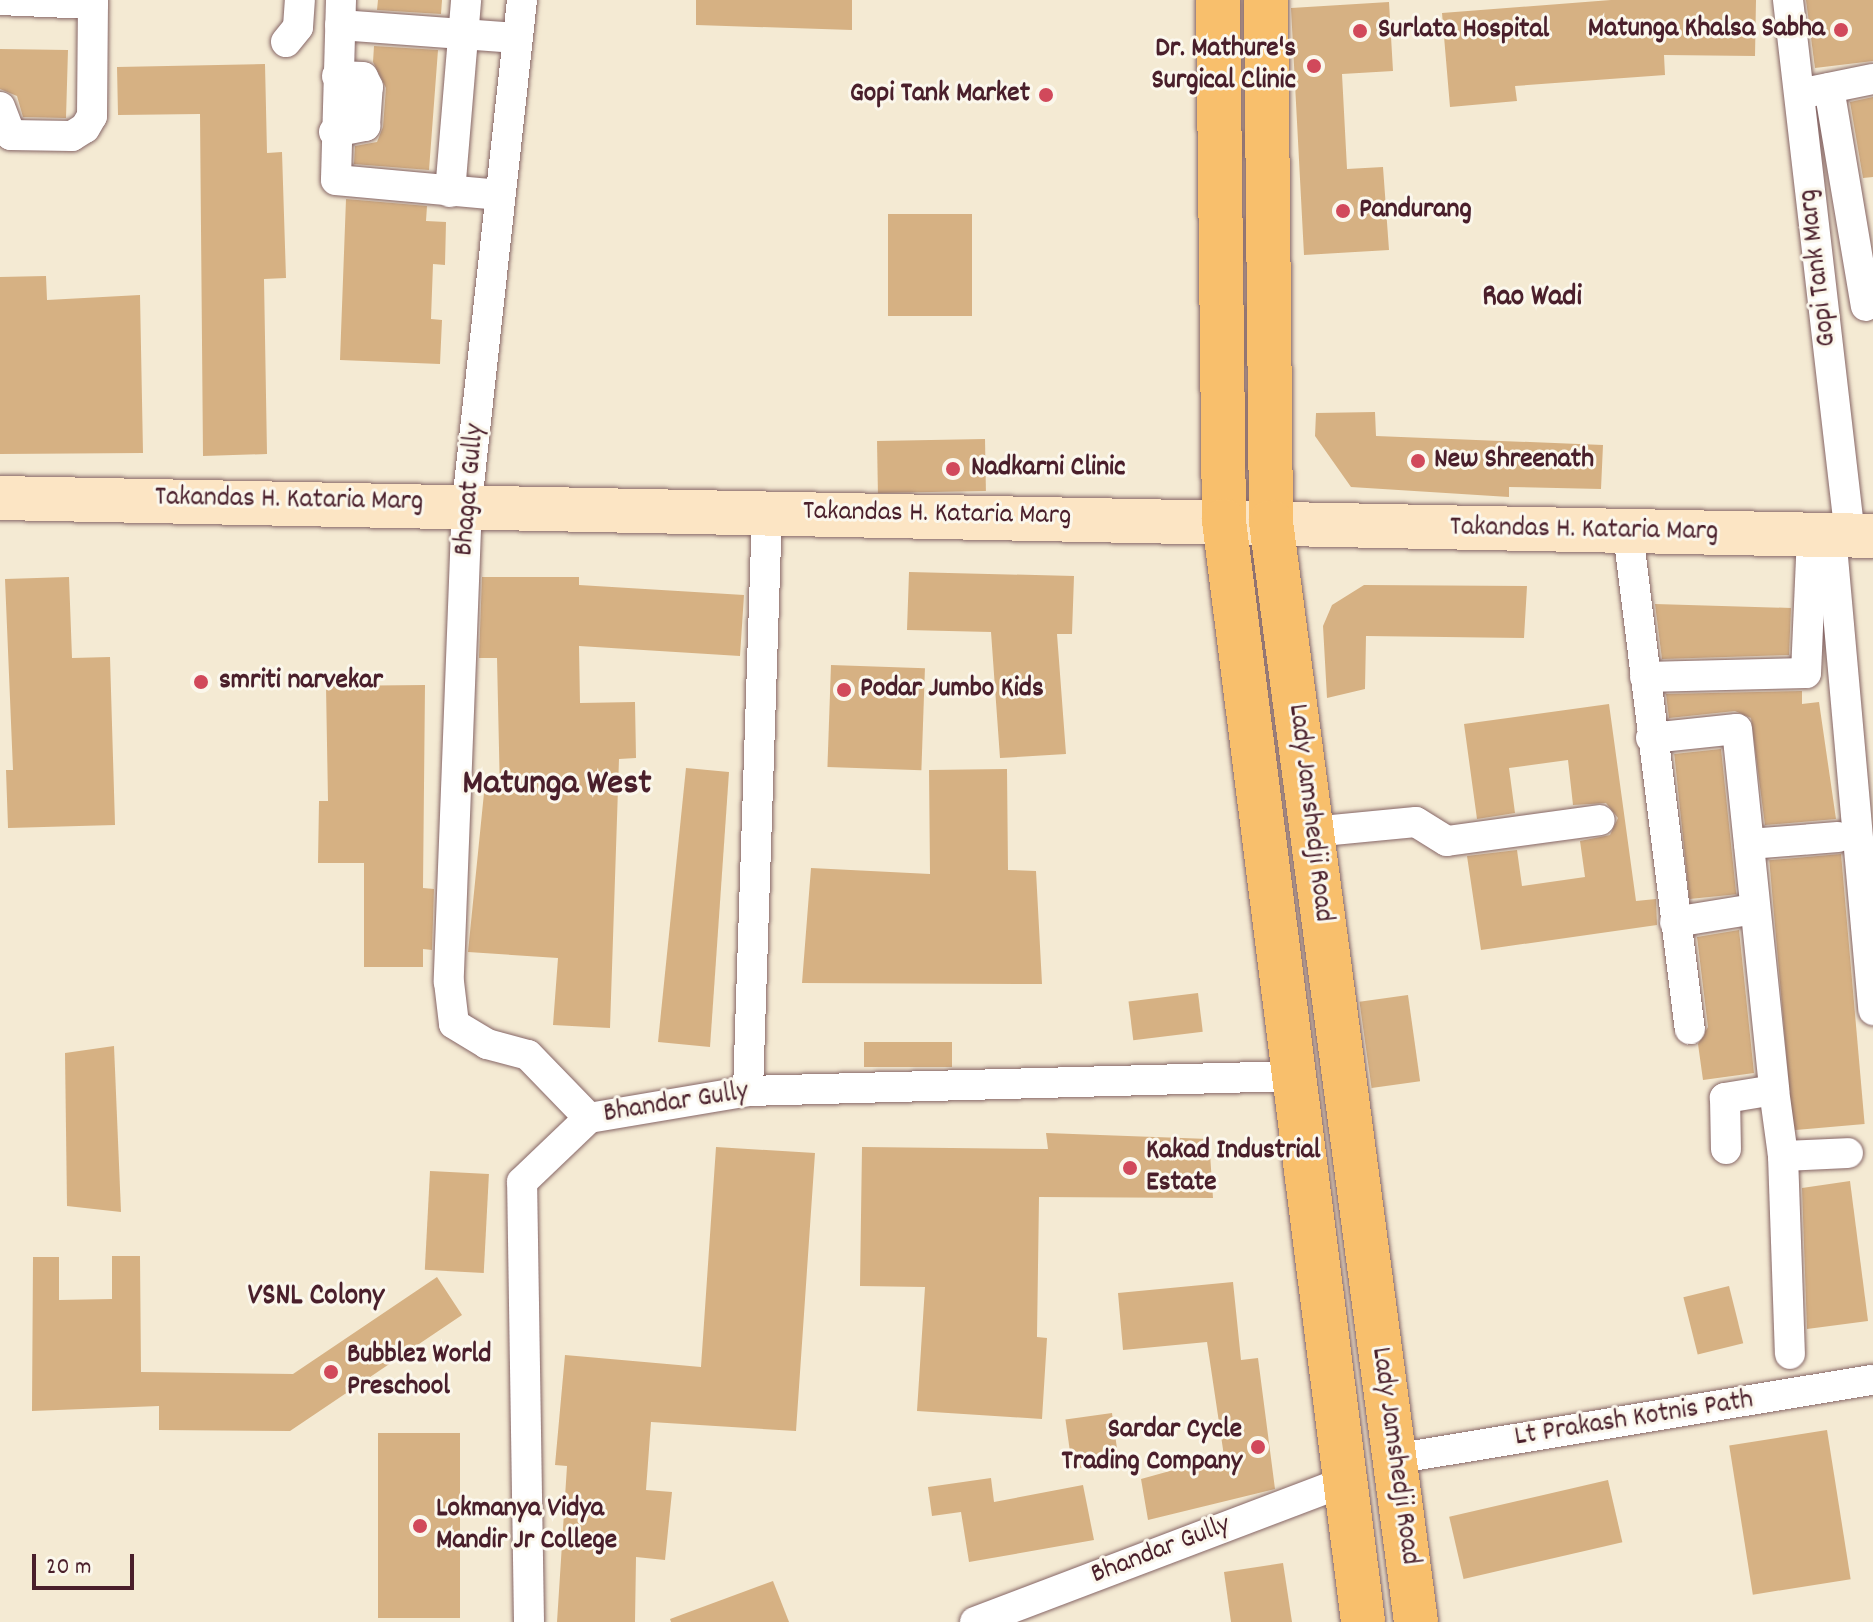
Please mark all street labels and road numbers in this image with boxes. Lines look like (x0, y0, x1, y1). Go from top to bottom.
street label: Gopi Tank Marg (1793, 187, 1845, 349)
street label: Bhagat Gully (449, 423, 493, 557)
street label: Takandas H. Kataria Marg (154, 482, 424, 520)
street label: Takandas H. Kataria Marg (802, 496, 1072, 534)
street label: Takandas H. Kataria Marg (1449, 512, 1719, 550)
street label: Lady Jamshedji Road (1279, 702, 1339, 924)
street label: Bhandar Gully (601, 1076, 751, 1132)
street label: Lady Jamshedji Road (1362, 1345, 1426, 1567)
street label: Lt Prakash Kotnis Path (1512, 1385, 1756, 1455)
street label: Bhandar Gully (1087, 1509, 1235, 1593)

